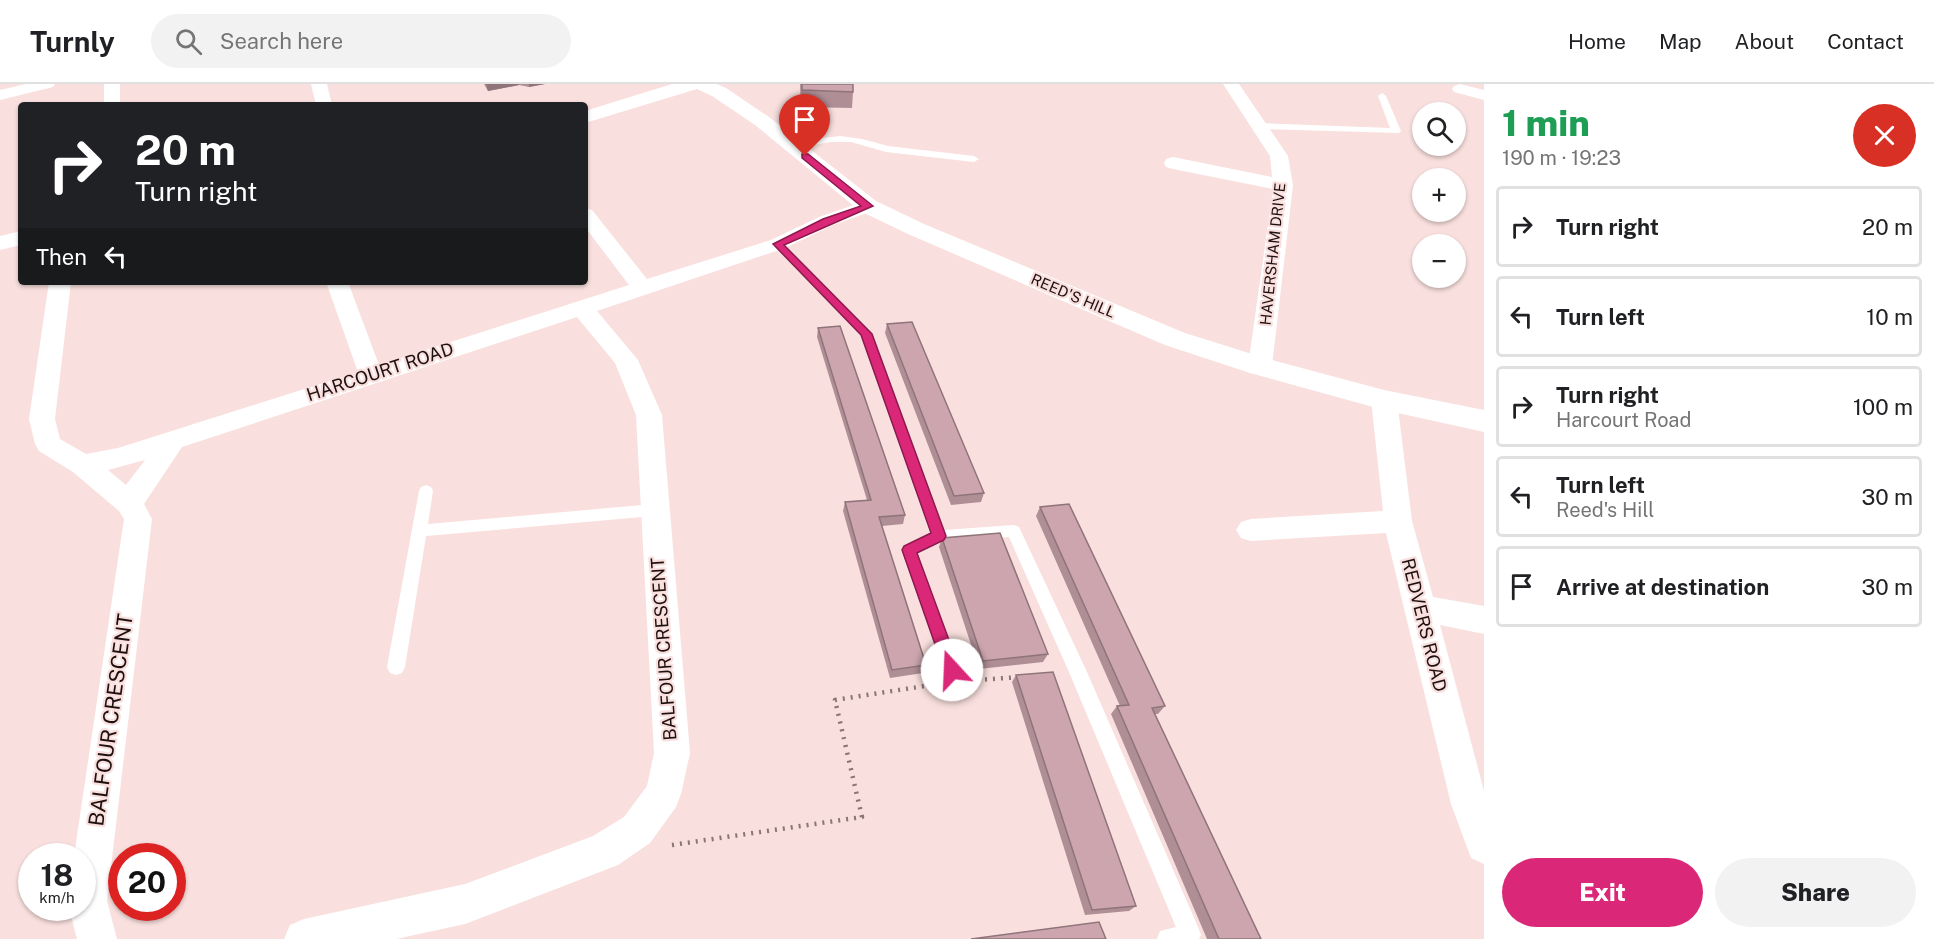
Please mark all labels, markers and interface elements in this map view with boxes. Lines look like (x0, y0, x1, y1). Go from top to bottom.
search box (151, 14, 571, 68)
text: Turnly (30, 25, 115, 58)
icon: search (172, 25, 205, 58)
text: Search here (220, 28, 343, 54)
text: Home (1568, 29, 1626, 54)
text: Map (1659, 29, 1702, 54)
text: About (1735, 29, 1794, 54)
text: Contact (1827, 29, 1904, 54)
pin (779, 94, 830, 156)
map controls (1412, 102, 1466, 288)
button: search (1412, 102, 1466, 156)
text: 1 min (1502, 102, 1590, 144)
icon: arrive (788, 103, 821, 136)
button: close (1853, 104, 1916, 167)
text: 20 m (135, 125, 236, 174)
icon: right (36, 126, 114, 204)
text: 190 m · 19:23 (1502, 146, 1621, 170)
button: + (1412, 168, 1466, 222)
text: Turn right (135, 175, 258, 207)
street label: HAVERSHAM DRIVE (1257, 182, 1288, 326)
icon: right (1505, 210, 1538, 243)
text: Turn right (1556, 214, 1659, 240)
text: 20 m (1862, 214, 1913, 240)
button: − (1412, 234, 1466, 288)
icon: left (99, 240, 132, 273)
text: Then (36, 244, 87, 270)
street label: REED'S HILL (1029, 270, 1118, 321)
icon: left (1505, 300, 1538, 333)
text: Turn left (1556, 304, 1645, 330)
text: 10 m (1866, 304, 1913, 330)
street label: HARCOURT ROAD (304, 338, 456, 405)
text: Turn right (1556, 382, 1659, 408)
icon: right (1505, 390, 1538, 423)
text: 100 m (1853, 394, 1913, 420)
text: Harcourt Road (1556, 408, 1691, 432)
text: Turn left (1556, 472, 1645, 498)
icon: left (1505, 480, 1538, 513)
text: 30 m (1861, 484, 1913, 510)
text: Reed's Hill (1556, 498, 1654, 522)
street label: BALFOUR CRESCENT (647, 556, 680, 741)
street label: REDVERS ROAD (1398, 556, 1451, 694)
icon: arrive (1505, 570, 1538, 603)
text: Arrive at destination (1556, 574, 1769, 600)
text: 30 m (1861, 574, 1913, 600)
street label: BALFOUR CRESCENT (83, 612, 138, 828)
position arrow (920, 638, 984, 702)
speed limit sign: 20 (108, 843, 186, 921)
text: 18 (41, 857, 73, 893)
button: Exit (1502, 858, 1703, 927)
button: Share (1715, 858, 1916, 927)
text: km/h (39, 889, 75, 906)

